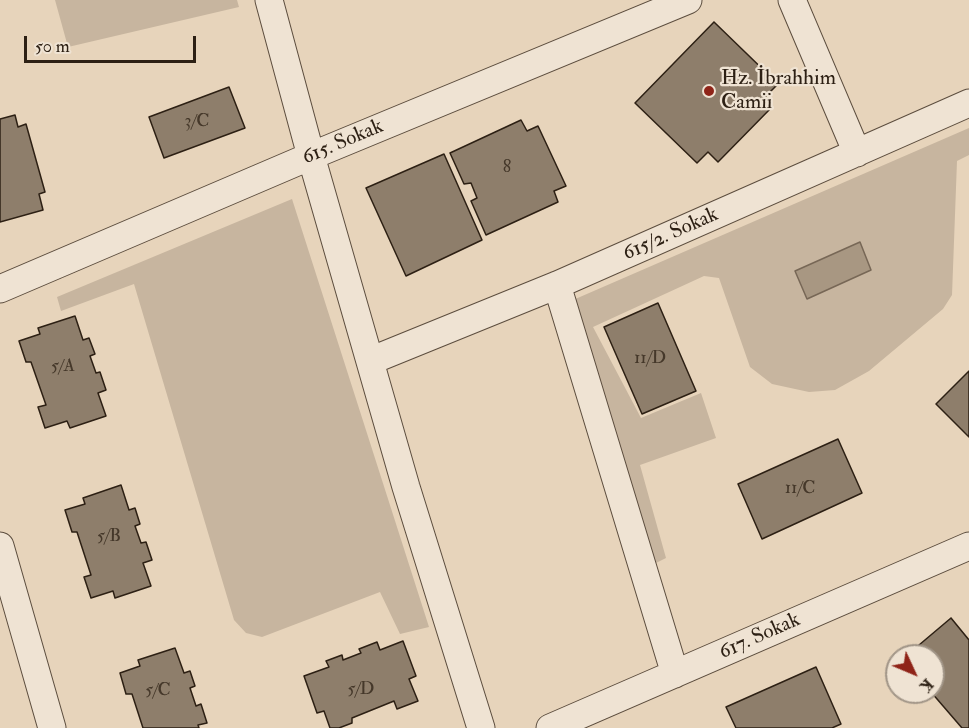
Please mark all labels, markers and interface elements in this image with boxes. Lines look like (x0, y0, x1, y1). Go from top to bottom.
scale bar (27, 24, 200, 62)
text: 50 m (35, 35, 70, 58)
place label: Hz. İbrahhim Camii (721, 66, 836, 116)
marker: Hz. İbrahhim Camii (702, 84, 716, 98)
house number: 3/C (185, 111, 209, 133)
street label: 615. Sokak (299, 115, 387, 171)
house number: 8 (503, 157, 511, 179)
street label: 615/2. Sokak (619, 203, 723, 267)
house number: 11/D (634, 348, 666, 370)
house number: 5/A (51, 356, 75, 378)
house number: 11/C (785, 478, 815, 500)
house number: 5/B (97, 526, 121, 548)
street label: 617. Sokak (716, 608, 804, 666)
north arrow (885, 644, 945, 704)
text: K (915, 674, 938, 696)
house number: 5/D (347, 679, 375, 701)
house number: 5/C (145, 680, 171, 702)

